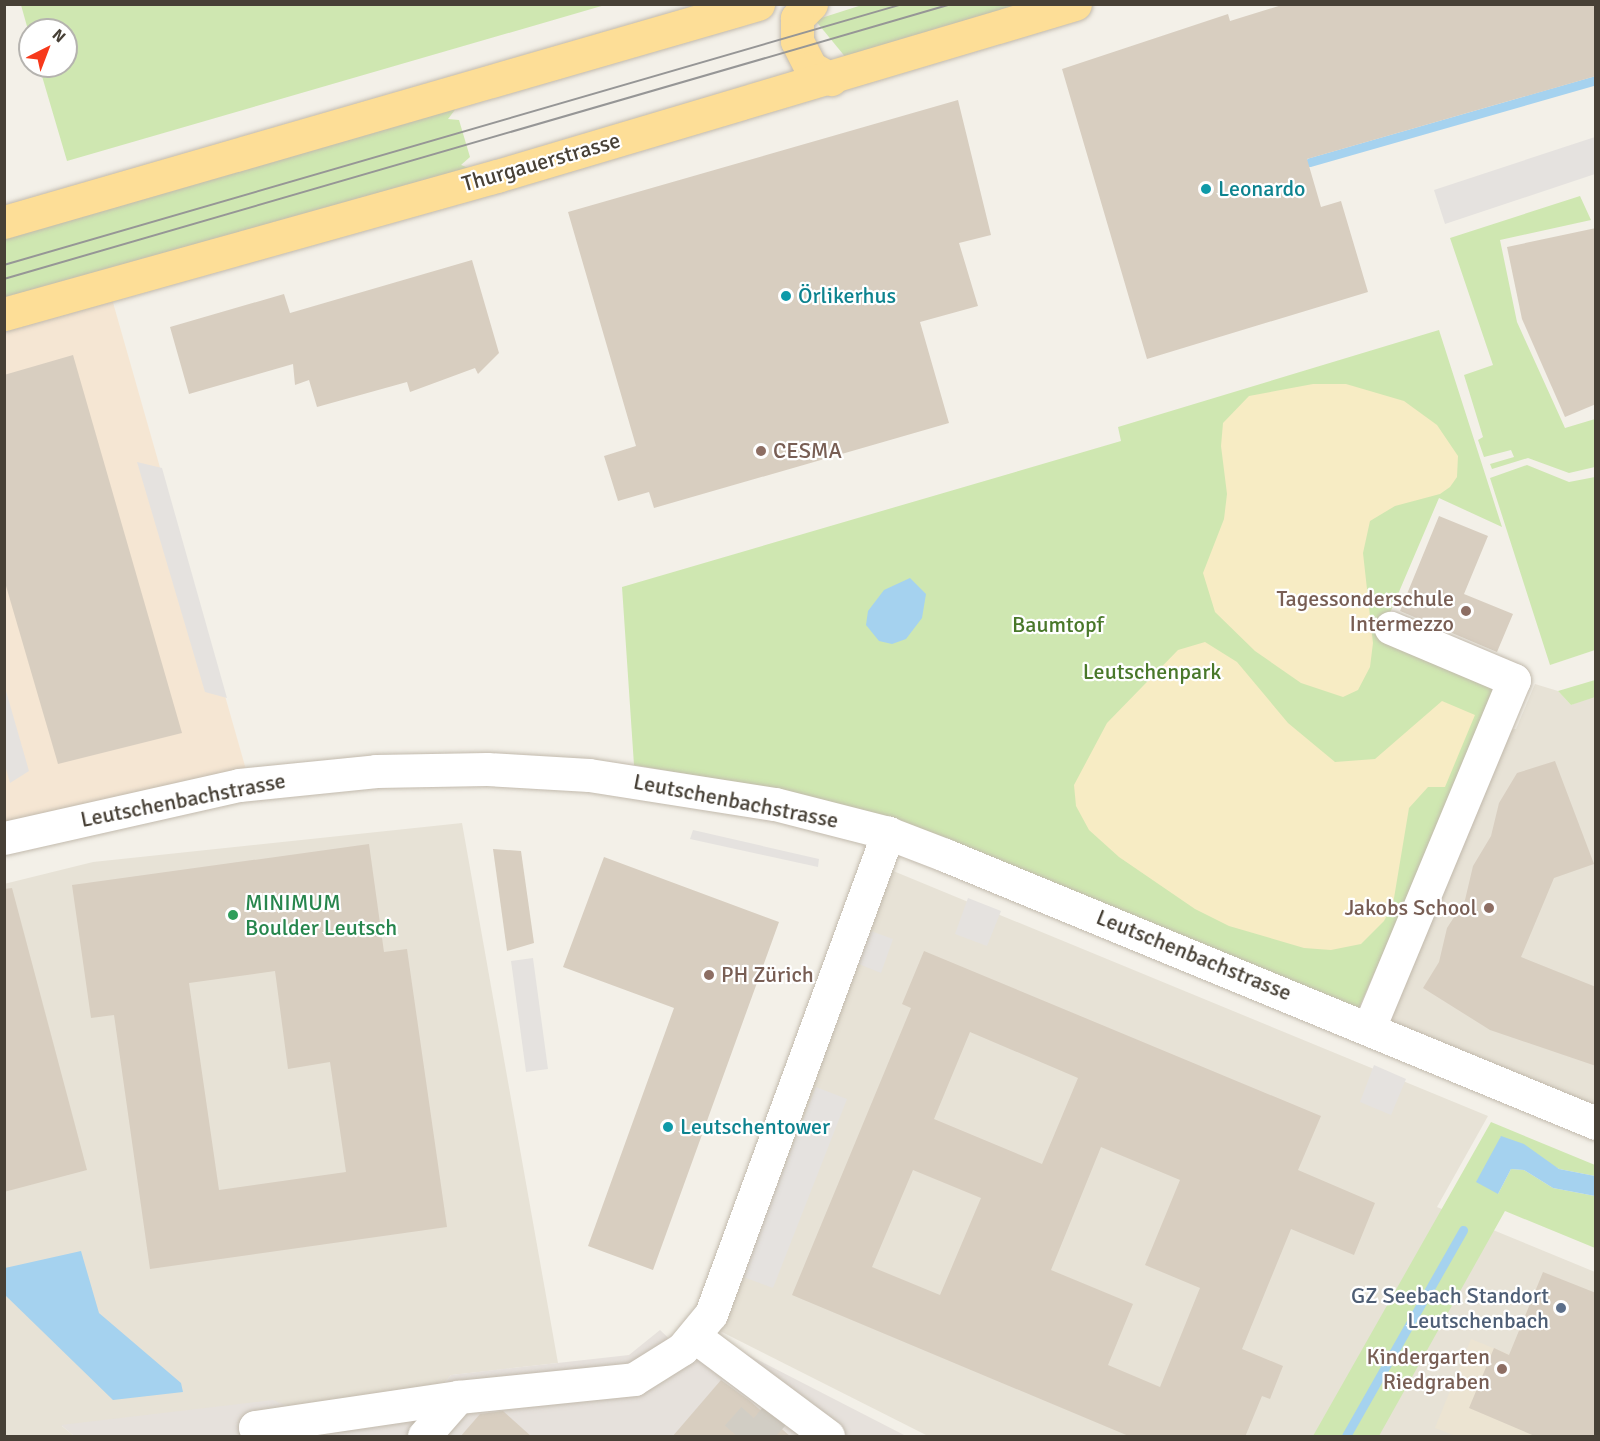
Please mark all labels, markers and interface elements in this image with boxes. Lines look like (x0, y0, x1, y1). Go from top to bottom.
north arrow (18, 18, 78, 78)
text: N (48, 25, 70, 47)
street label: Thurgauerstrasse (459, 127, 623, 197)
place label: Leonardo (1218, 176, 1306, 202)
marker: Leonardo (1199, 182, 1213, 196)
place label: Örlikerhus (798, 283, 896, 309)
marker: Örlikerhus (779, 289, 793, 303)
place label: CESMA (773, 438, 842, 464)
marker: CESMA (754, 444, 768, 458)
place label: Tagessonderschule Intermezzo (1276, 585, 1454, 636)
marker: Tagessonderschule Intermezzo (1459, 604, 1473, 618)
park label: Baumtopf (1012, 612, 1104, 638)
park label: Leutschenpark (1083, 659, 1221, 685)
street label: Leutschenbachstrasse (78, 767, 288, 833)
street label: Leutschenbachstrasse (631, 768, 841, 834)
place label: MINIMUM Boulder Leutsch (245, 889, 397, 940)
place label: Jakobs School (1345, 895, 1477, 921)
marker: Jakobs School (1482, 901, 1496, 915)
street label: Leutschenbachstrasse (1092, 904, 1296, 1006)
marker: MINIMUM Boulder Leutsch (226, 908, 240, 922)
place label: PH Zürich (721, 962, 814, 988)
marker: PH Zürich (702, 968, 716, 982)
place label: Leutschentower (680, 1114, 830, 1140)
marker: Leutschentower (661, 1120, 675, 1134)
place label: GZ Seebach Standort Leutschenbach (1351, 1282, 1549, 1334)
marker: GZ Seebach Standort Leutschenbach (1554, 1301, 1568, 1315)
place label: Kindergarten Riedgraben (1367, 1343, 1490, 1394)
marker: Kindergarten Riedgraben (1495, 1362, 1509, 1376)

